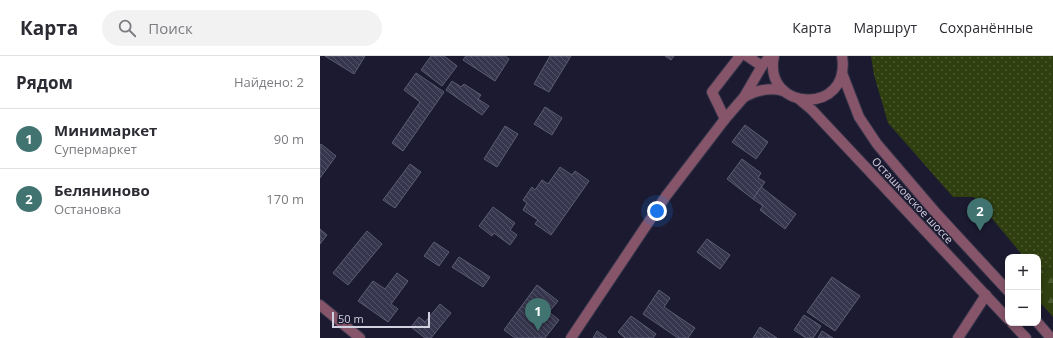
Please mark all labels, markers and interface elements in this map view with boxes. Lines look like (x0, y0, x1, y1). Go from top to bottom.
search box (102, 10, 382, 46)
text: Карта (20, 15, 78, 41)
icon: search (116, 17, 138, 39)
text: Поиск (148, 18, 193, 38)
text: Карта (792, 18, 831, 37)
text: Маршрут (853, 18, 917, 37)
text: Сохранённые (939, 18, 1033, 37)
text: Рядом (16, 71, 73, 94)
text: Найдено: 2 (234, 73, 304, 91)
text: Минимаркет (54, 120, 157, 140)
text: 1 (25, 130, 33, 148)
text: 90 m (274, 130, 304, 148)
text: Супермаркет (54, 140, 137, 158)
street label: Осташковское шоссе (869, 153, 957, 247)
text: Беляниново (54, 180, 150, 200)
text: 2 (25, 190, 33, 208)
text: 170 m (266, 190, 304, 208)
pin: 2 (967, 198, 993, 231)
text: Остановка (54, 200, 121, 218)
your location (647, 201, 667, 221)
map controls (1005, 254, 1041, 326)
button: + (1005, 254, 1041, 290)
button: − (1005, 290, 1041, 326)
pin: 1 (525, 298, 551, 331)
scale bar (332, 310, 430, 329)
text: 50 m (338, 311, 364, 326)

